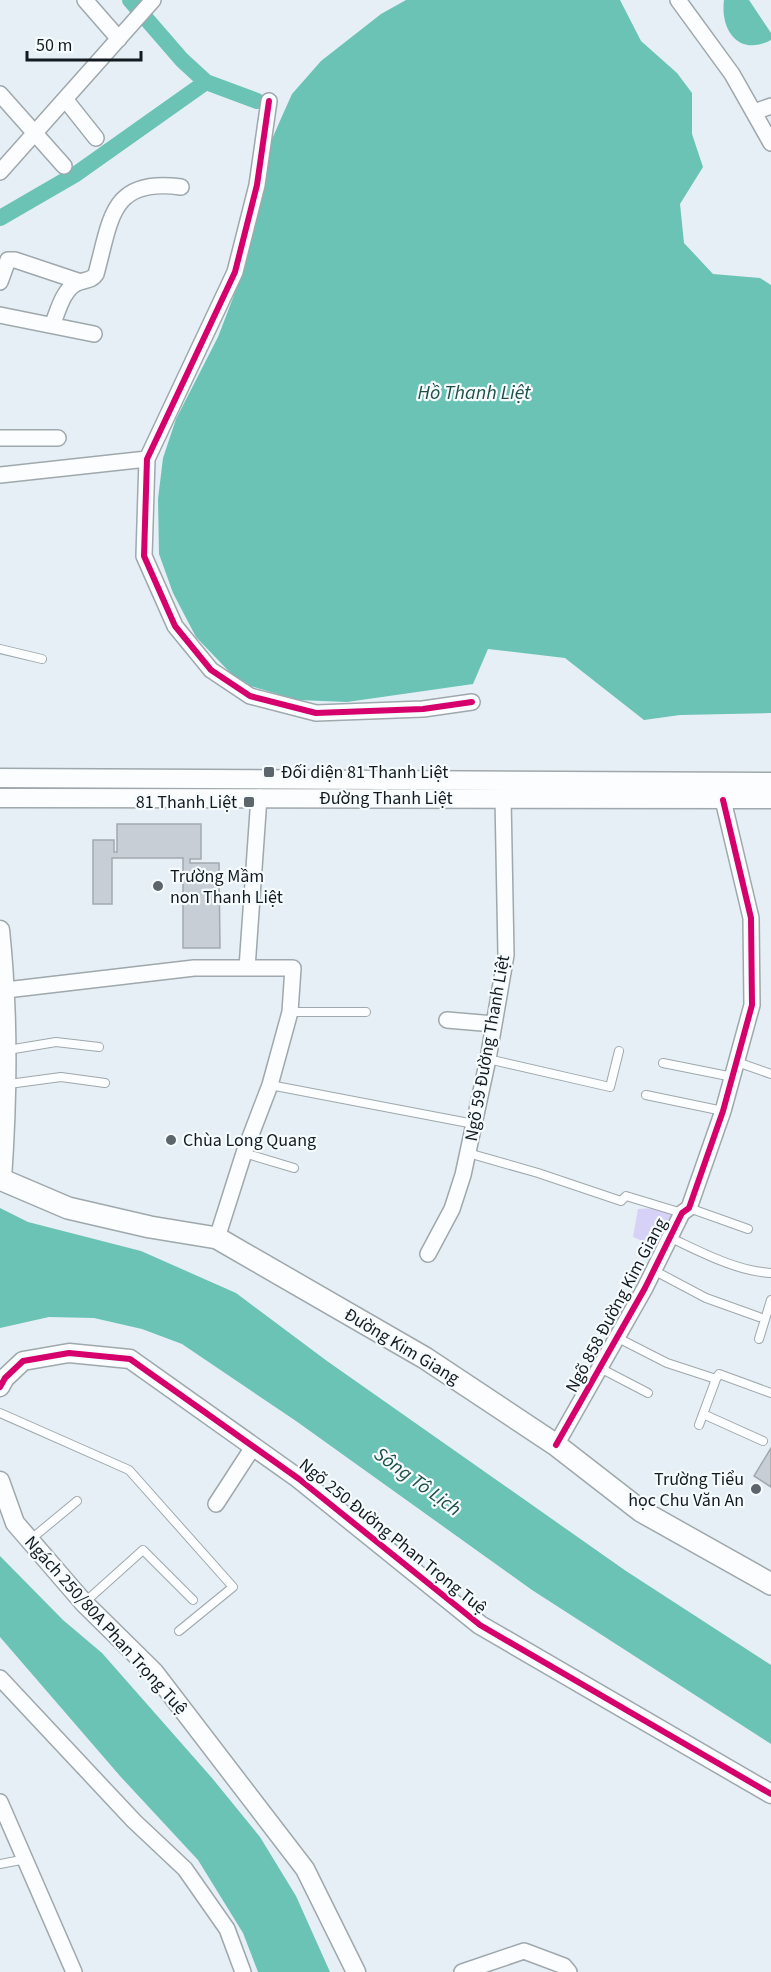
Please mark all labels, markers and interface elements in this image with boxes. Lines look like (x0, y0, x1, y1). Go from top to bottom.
scale bar (27, 24, 141, 62)
text: 50 m (36, 33, 72, 58)
water label: Hồ Thanh Liệt (418, 379, 531, 407)
place label: Đối diện 81 Thanh Liệt (281, 760, 448, 785)
marker: Đối diện 81 Thanh Liệt (262, 765, 276, 779)
street label: Đường Thanh Liệt (319, 786, 453, 811)
place label: 81 Thanh Liệt (136, 790, 237, 815)
marker: 81 Thanh Liệt (242, 795, 256, 809)
place label: Trường Mầm non Thanh Liệt (170, 864, 283, 910)
marker: Trường Mầm non Thanh Liệt (151, 879, 165, 893)
street label: Ngõ 59 Đường Thanh Liệt (459, 953, 516, 1143)
place label: Chùa Long Quang (183, 1128, 316, 1153)
marker: Chùa Long Quang (164, 1133, 178, 1147)
street label: Ngõ 858 Đường Kim Giang (560, 1213, 673, 1397)
street label: Đường Kim Giang (339, 1302, 464, 1391)
water label: Sông Tô Lịch (368, 1441, 467, 1523)
street label: Ngõ 250 Đường Phan Trọng Tuệ (294, 1453, 492, 1620)
place label: Trường Tiểu học Chu Văn An (628, 1467, 744, 1513)
marker: Trường Tiểu học Chu Văn An (749, 1482, 763, 1496)
street label: Ngách 250/80A Phan Trọng Tuệ (18, 1531, 193, 1720)

